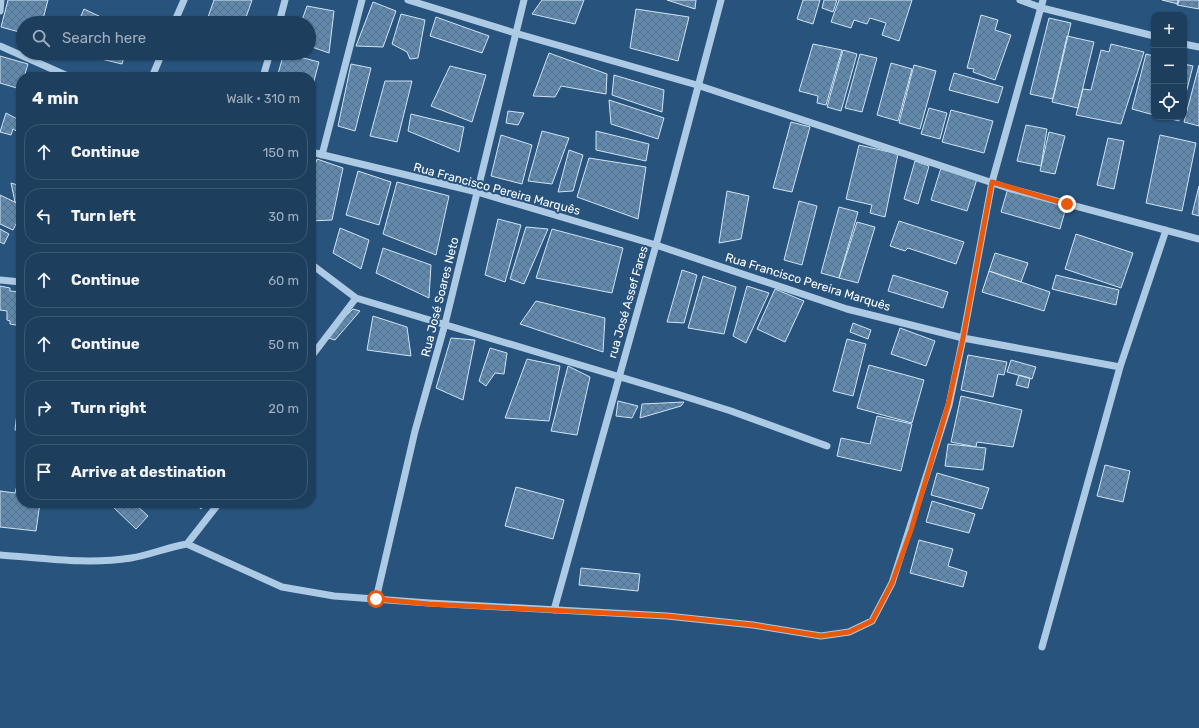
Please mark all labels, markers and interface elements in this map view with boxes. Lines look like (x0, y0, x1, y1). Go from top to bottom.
map controls (1151, 12, 1187, 120)
button: + (1151, 12, 1187, 48)
search box (16, 16, 316, 60)
icon: search (30, 27, 52, 49)
text: Search here (62, 29, 146, 47)
button: − (1151, 48, 1187, 84)
button: locate (1151, 84, 1187, 120)
text: 4 min (32, 88, 79, 108)
text: Walk · 310 m (226, 91, 300, 106)
icon: ahead (33, 141, 55, 163)
text: Continue (71, 143, 140, 161)
text: 150 m (263, 145, 299, 160)
street label: Rua Francisco Pereira Marquês (412, 160, 582, 218)
route end (1058, 195, 1076, 213)
icon: left (33, 205, 55, 227)
text: Turn left (71, 207, 136, 225)
text: 30 m (268, 209, 299, 224)
street label: Rua José Soares Neto (418, 236, 462, 358)
street label: rua José Assef Fares (605, 244, 651, 360)
street label: Rua Francisco Pereira Marquês (724, 250, 892, 314)
icon: ahead (33, 269, 55, 291)
text: Continue (71, 271, 140, 289)
text: 60 m (268, 273, 299, 288)
icon: ahead (33, 333, 55, 355)
text: Continue (71, 335, 140, 353)
text: 50 m (268, 337, 299, 352)
icon: right (33, 397, 55, 419)
text: Turn right (71, 399, 146, 417)
text: 20 m (268, 401, 299, 416)
icon: arrive (33, 461, 55, 483)
text: Arrive at destination (71, 463, 226, 481)
route start (367, 590, 385, 608)

